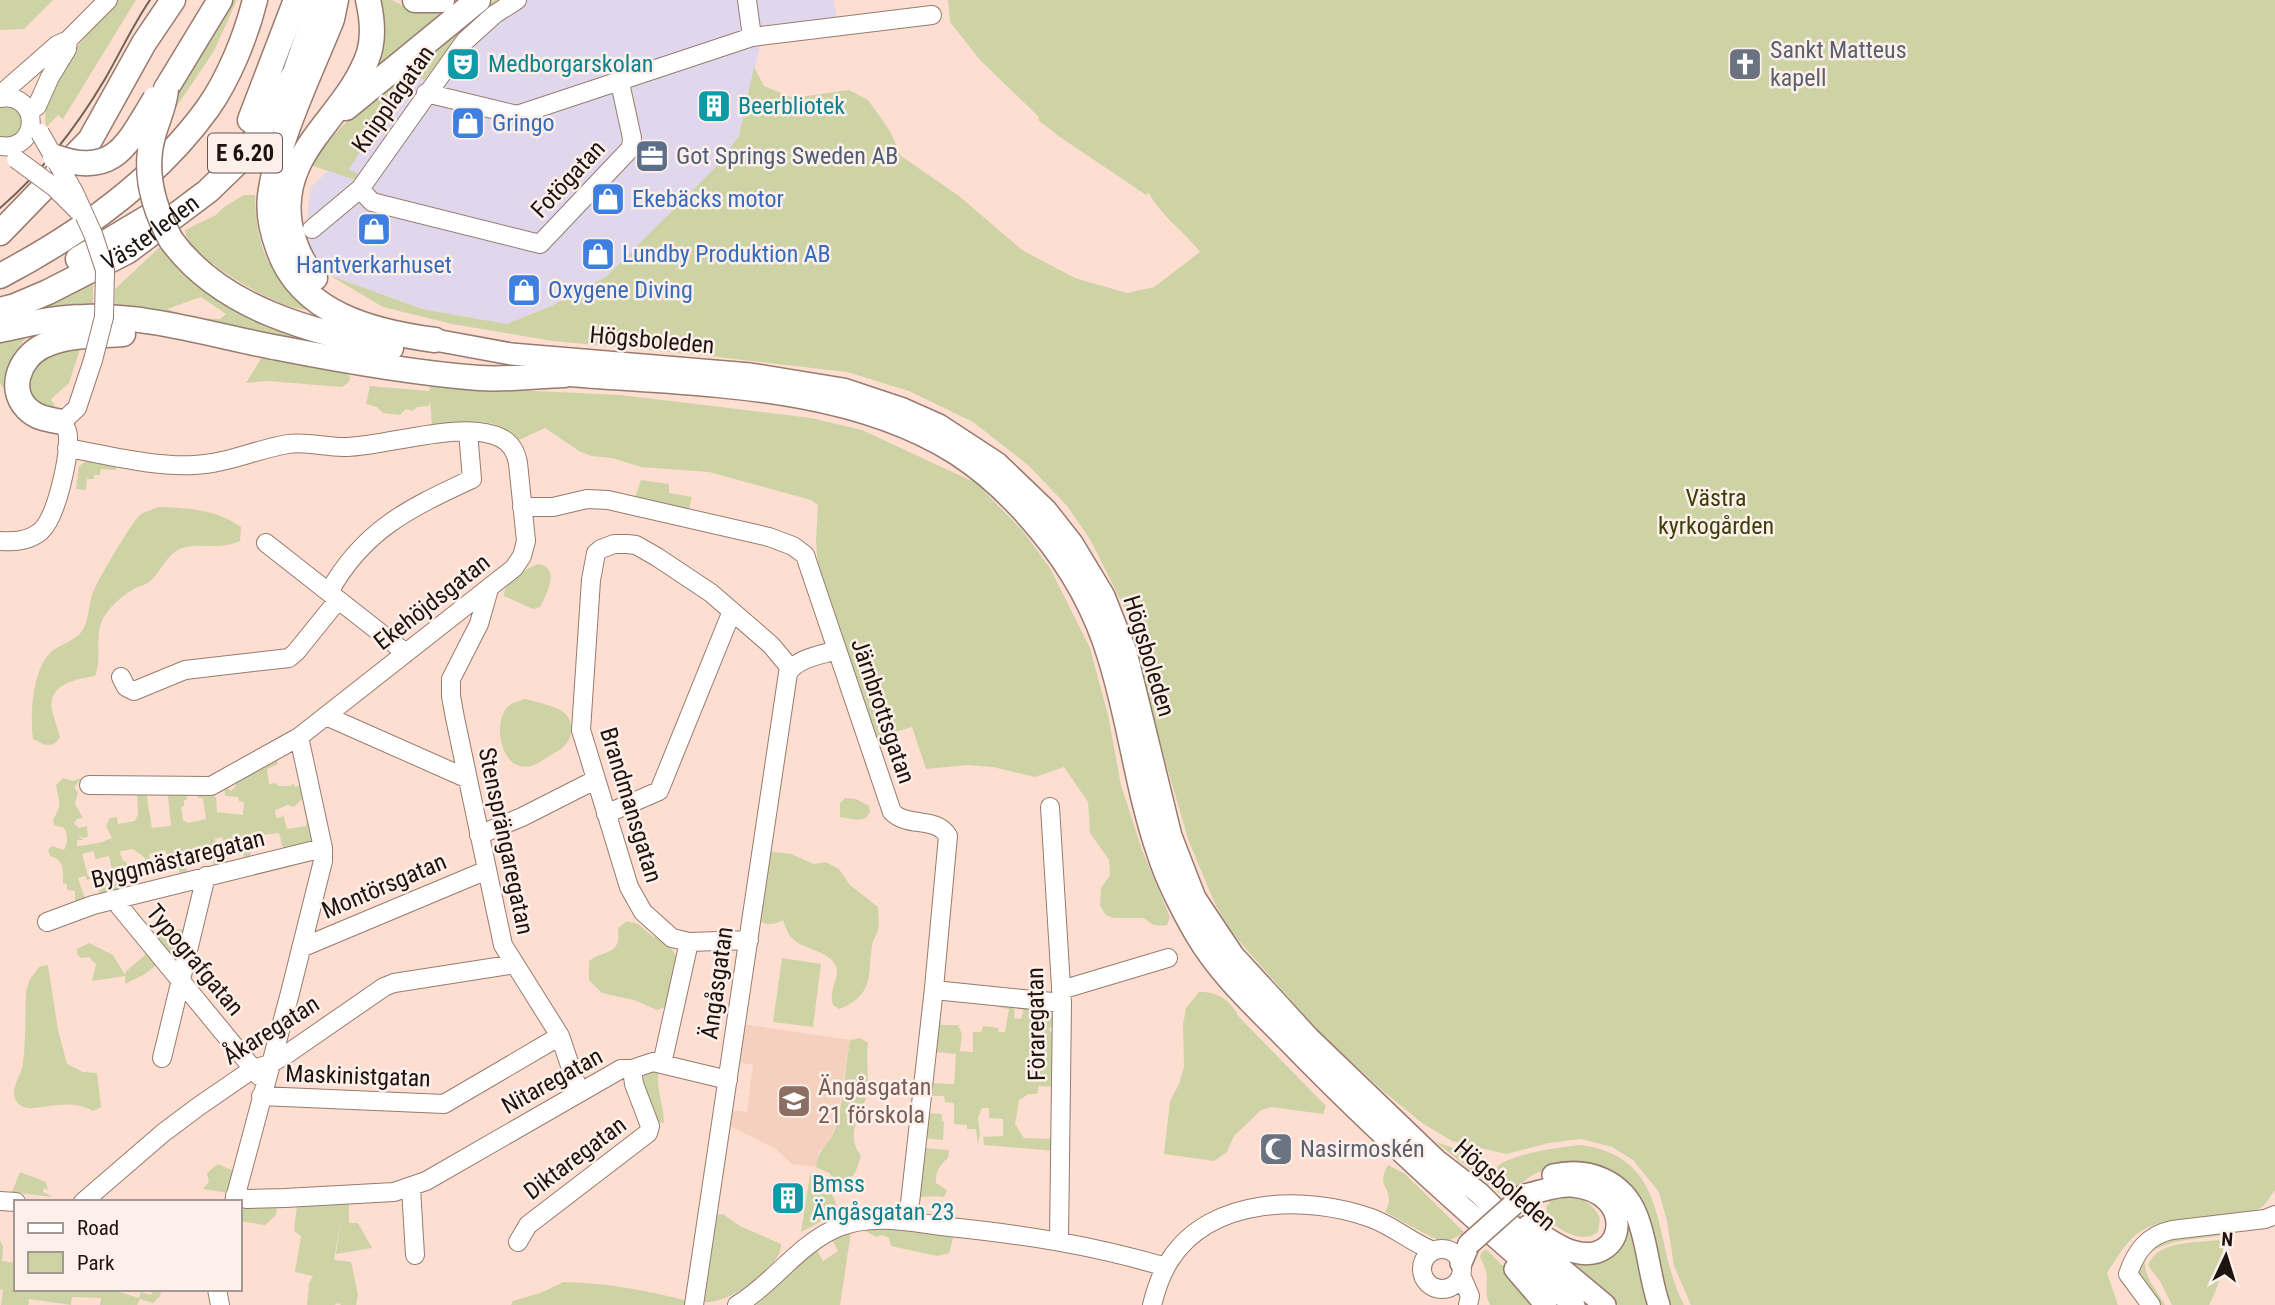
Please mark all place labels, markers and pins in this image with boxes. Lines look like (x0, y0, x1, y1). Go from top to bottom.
place label: Sankt Matteus kapell (1770, 36, 1907, 92)
theatre icon: Medborgarskolan (444, 45, 482, 83)
church icon: Sankt Matteus kapell (1726, 45, 1764, 83)
place label: Medborgarskolan (488, 50, 653, 78)
building icon: Beerbliotek (695, 87, 733, 125)
place label: Beerbliotek (738, 92, 845, 120)
shop icon: Gringo (449, 104, 487, 142)
place label: Gringo (492, 109, 555, 137)
office icon: Got Springs Sweden AB (633, 137, 671, 175)
place label: Got Springs Sweden AB (676, 142, 898, 170)
shop icon: Ekebäcks motor (589, 180, 627, 218)
place label: Ekebäcks motor (632, 185, 784, 213)
shop icon: Hantverkarhuset (355, 210, 393, 248)
shop icon: Lundby Produktion AB (579, 235, 617, 273)
place label: Lundby Produktion AB (622, 240, 831, 268)
place label: Hantverkarhuset (296, 251, 452, 279)
shop icon: Oxygene Diving (505, 271, 543, 309)
place label: Oxygene Diving (548, 276, 693, 304)
place label: Ängåsgatan 21 förskola (818, 1073, 931, 1129)
school or university icon: Ängåsgatan 21 förskola (775, 1082, 813, 1120)
mosque icon: Nasirmoskén (1257, 1130, 1295, 1168)
place label: Nasirmoskén (1300, 1135, 1425, 1163)
place label: Bmss Ängåsgatan 23 (812, 1170, 955, 1226)
building icon: Bmss Ängåsgatan 23 (769, 1179, 807, 1217)

